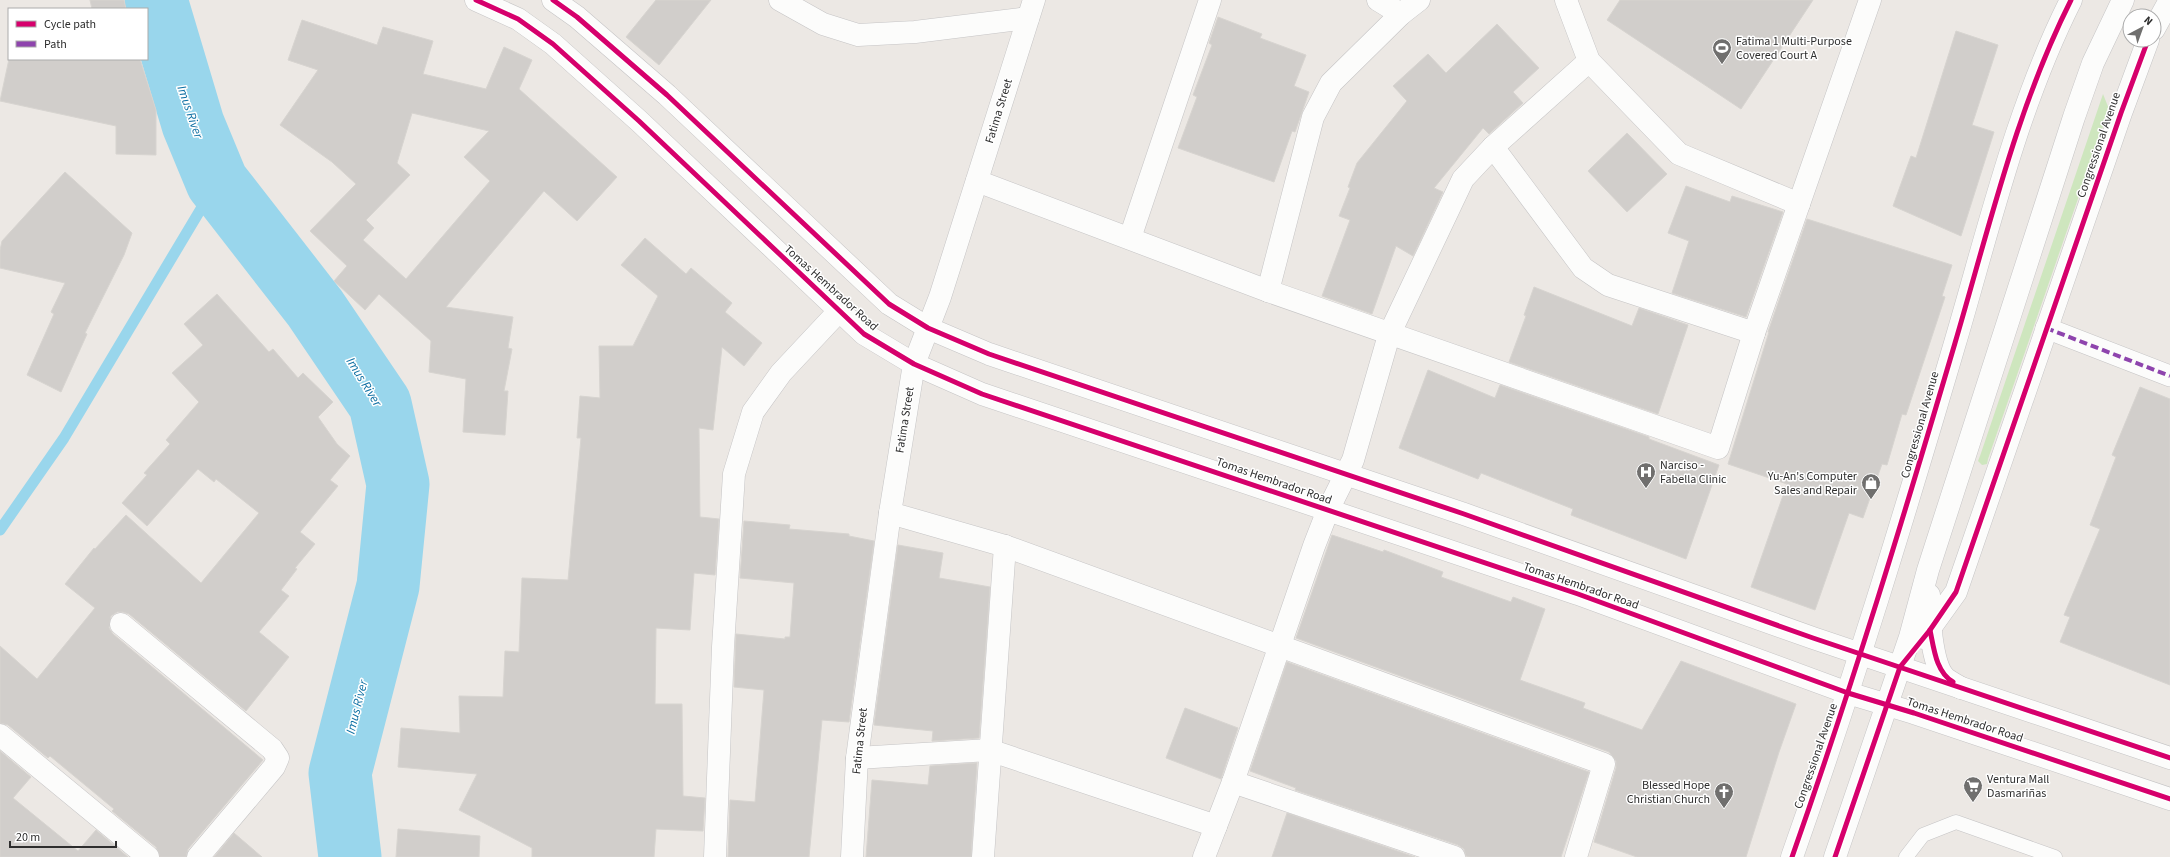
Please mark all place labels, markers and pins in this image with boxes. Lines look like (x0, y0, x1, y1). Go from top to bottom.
place label: Fatima 1 Multi-Purpose Covered Court A (1736, 33, 1852, 64)
sports icon: Fatima 1 Multi-Purpose Covered Court A (1711, 37, 1733, 65)
place label: Narciso - Fabella Clinic (1660, 457, 1727, 488)
hospital icon: Narciso - Fabella Clinic (1635, 461, 1657, 489)
place label: Yu-An's Computer Sales and Repair (1767, 468, 1858, 499)
shop icon: Yu-An's Computer Sales and Repair (1860, 472, 1882, 500)
place label: Ventura Mall Dasmariñas (1987, 771, 2049, 802)
supermarket icon: Ventura Mall Dasmariñas (1962, 775, 1984, 803)
place label: Blessed Hope Christian Church (1627, 777, 1710, 808)
church icon: Blessed Hope Christian Church (1713, 781, 1735, 809)

